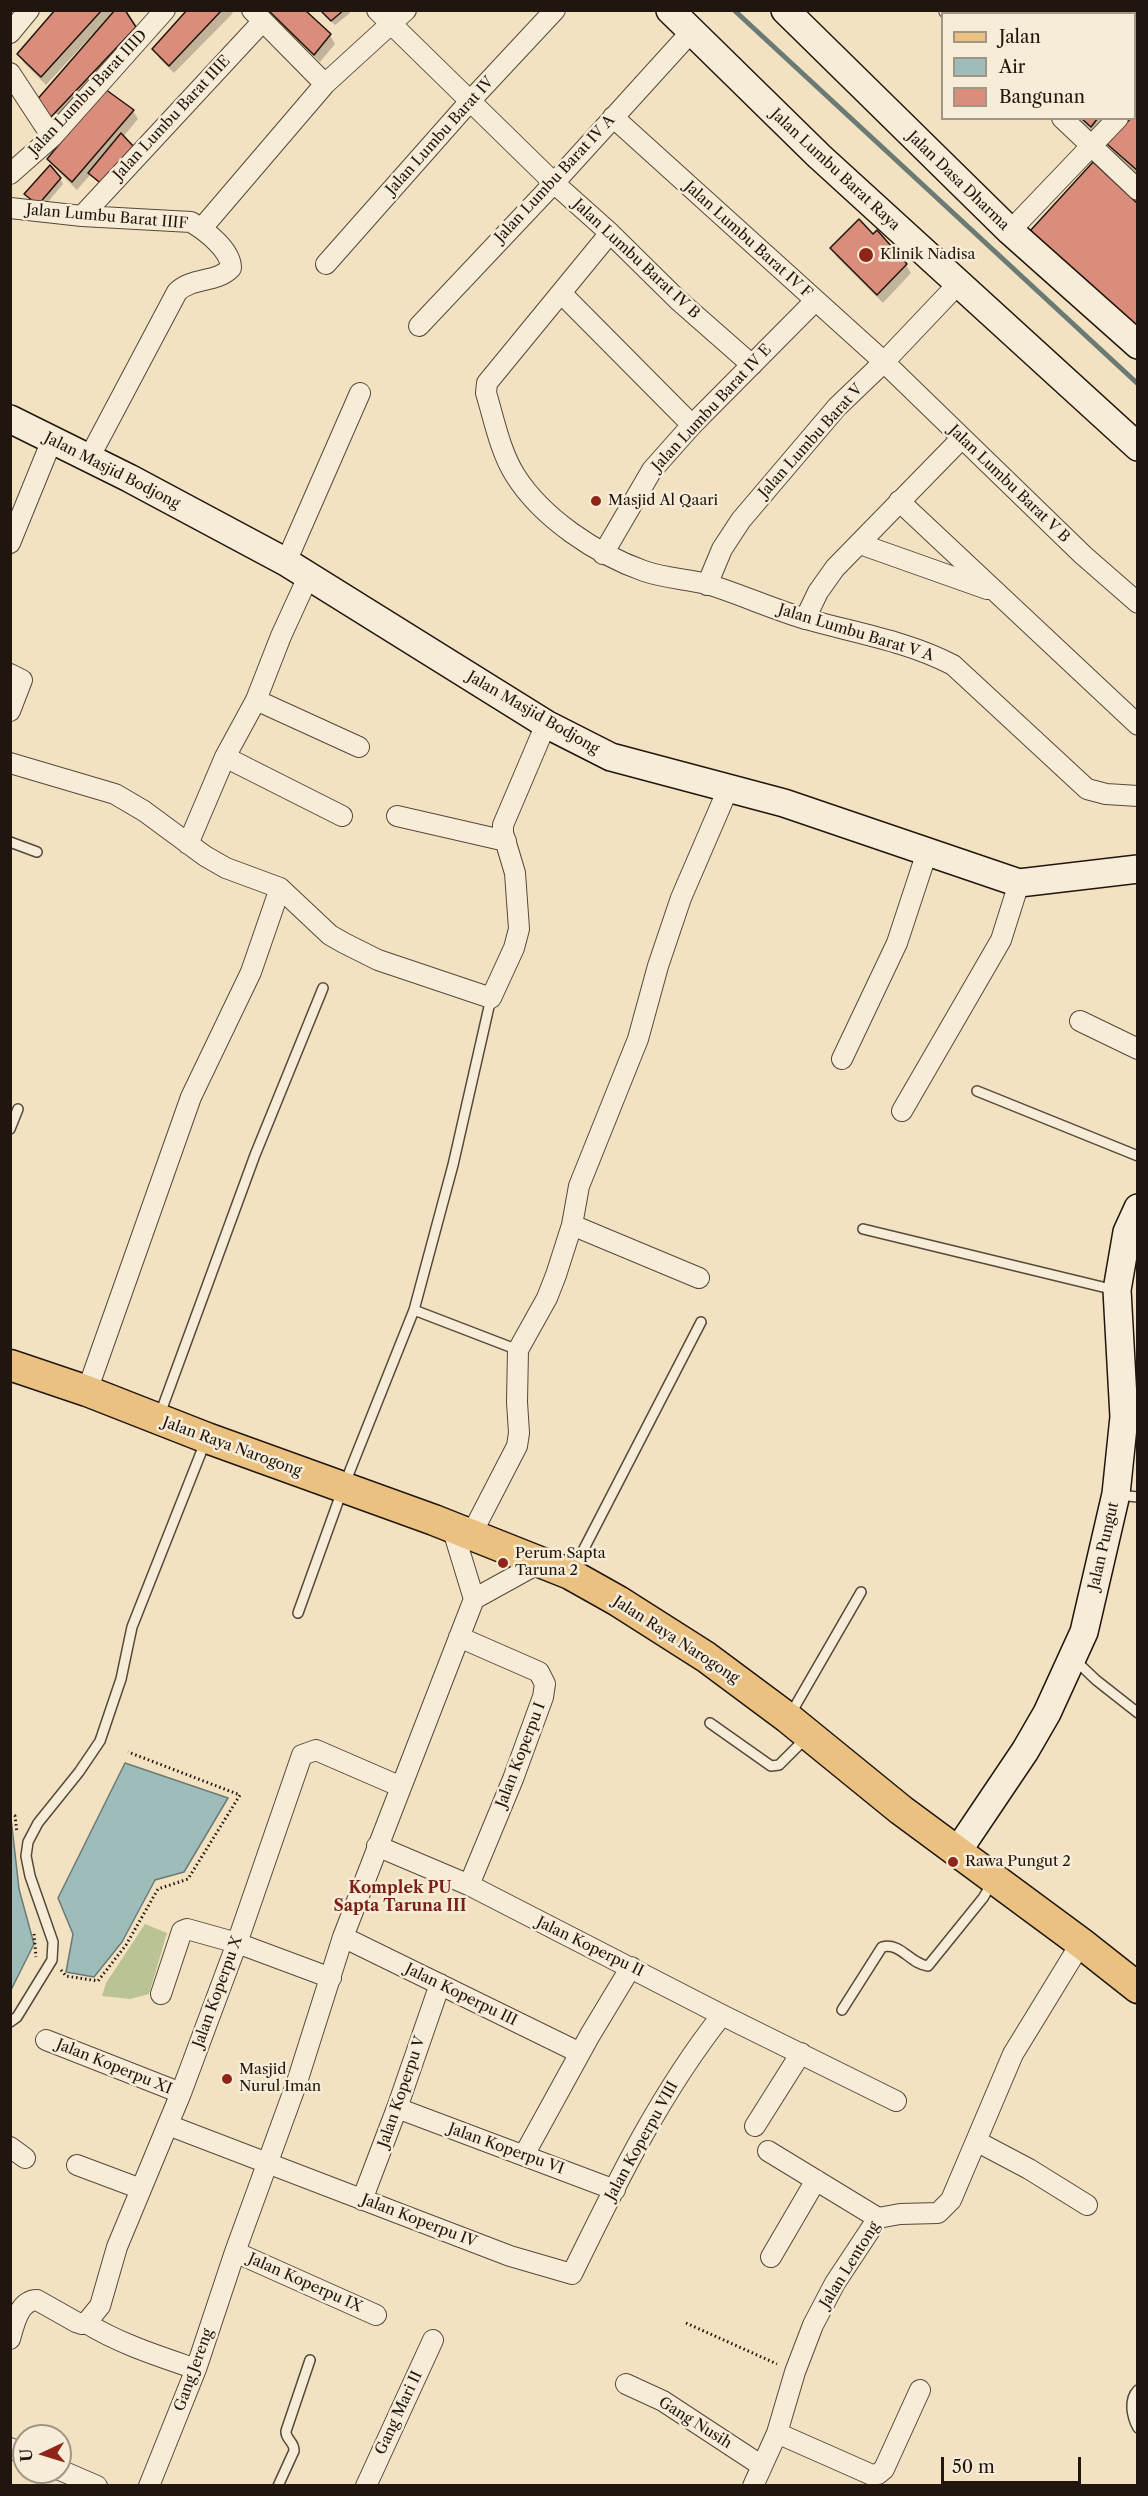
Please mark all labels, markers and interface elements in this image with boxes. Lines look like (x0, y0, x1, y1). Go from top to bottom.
legend (941, 12, 1136, 120)
text: Jalan (999, 26, 1041, 48)
street label: Jalan Lumbu Barat IIID (25, 27, 151, 159)
street label: Jalan Lumbu Barat IIIE (110, 52, 234, 184)
text: Air (999, 56, 1025, 78)
street label: Jalan Lumbu Barat IV (382, 73, 498, 199)
text: Bangunan (999, 86, 1085, 108)
street label: Jalan Lumbu Barat Raya (767, 105, 903, 235)
street label: Jalan Lumbu Barat IV A (491, 112, 619, 246)
street label: Jalan Dasa Dharma (903, 128, 1013, 234)
street label: Jalan Lumbu Barat IV F (680, 178, 816, 302)
street label: Jalan Lumbu Barat IV B (569, 196, 703, 322)
street label: Jalan Lumbu Barat IIIF (25, 201, 189, 233)
marker: Klinik Nadisa (857, 246, 875, 264)
place label: Klinik Nadisa (880, 246, 975, 264)
street label: Jalan Lumbu Barat IV E (649, 341, 775, 475)
street label: Jalan Lumbu Barat V (755, 380, 867, 502)
street label: Jalan Lumbu Barat V B (945, 422, 1073, 546)
street label: Jalan Masjid Bodjong (41, 429, 183, 513)
place label: Masjid Al Qaari (608, 492, 718, 510)
marker: Masjid Al Qaari (589, 494, 603, 508)
street label: Jalan Lumbu Barat V A (776, 601, 936, 665)
street label: Jalan Masjid Bodjong (464, 668, 602, 758)
street label: Jalan Raya Narogong (160, 1413, 304, 1481)
street label: Jalan Pungut (1085, 1500, 1123, 1592)
place label: Perum Sapta Taruna 2 (515, 1545, 606, 1580)
marker: Perum Sapta Taruna 2 (496, 1556, 510, 1570)
street label: Jalan Raya Narogong (610, 1592, 742, 1688)
street label: Jalan Koperpu I (493, 1700, 549, 1810)
place label: Rawa Pungut 2 (965, 1853, 1071, 1871)
marker: Rawa Pungut 2 (946, 1855, 960, 1869)
district label: Komplek PU Sapta Taruna III (333, 1878, 467, 1916)
street label: Jalan Koperpu II (534, 1913, 646, 1981)
street label: Jalan Koperpu X (189, 1934, 247, 2050)
street label: Jalan Koperpu III (402, 1960, 520, 2030)
street label: Jalan Koperpu V (375, 2034, 429, 2150)
street label: Jalan Koperpu XI (54, 2036, 174, 2098)
place label: Masjid Nurul Iman (239, 2061, 321, 2096)
marker: Masjid Nurul Iman (220, 2072, 234, 2086)
street label: Jalan Koperpu VIII (602, 2078, 682, 2204)
street label: Jalan Koperpu VI (446, 2120, 566, 2178)
street label: Jalan Koperpu IV (359, 2191, 479, 2251)
street label: Jalan Lentong (816, 2219, 884, 2311)
street label: Jalan Koperpu IX (245, 2250, 365, 2316)
street label: Gang Jereng (171, 2326, 217, 2414)
street label: Gang Mari II (372, 2368, 426, 2458)
street label: Gang Nusih (655, 2393, 735, 2453)
north arrow (12, 2424, 72, 2484)
scale bar (944, 2445, 1084, 2483)
text: U (16, 2448, 36, 2462)
text: 50 m (952, 2456, 995, 2478)

